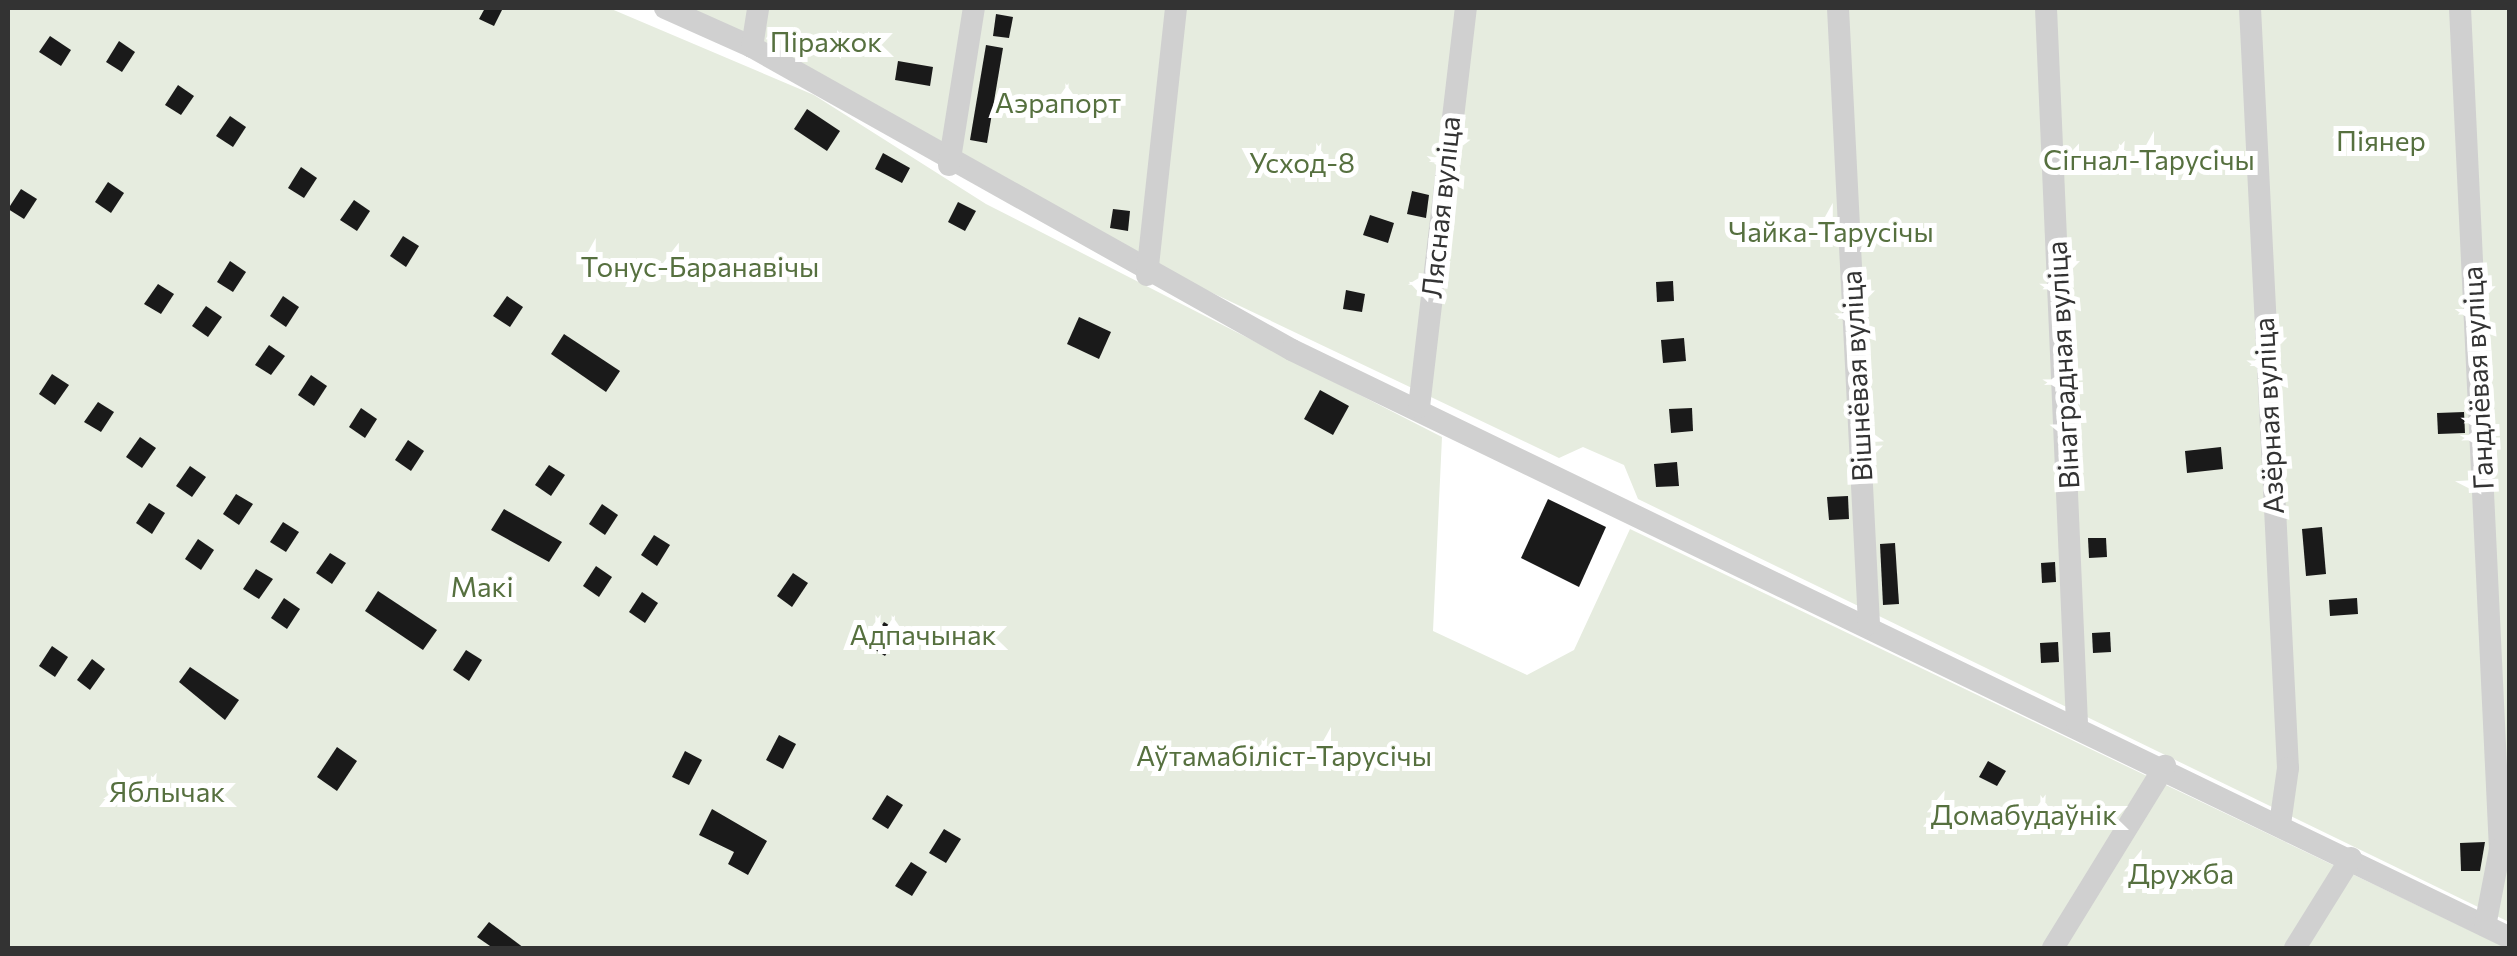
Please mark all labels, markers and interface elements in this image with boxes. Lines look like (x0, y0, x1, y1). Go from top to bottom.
park label: Піражок (770, 24, 882, 58)
park label: Аэрапорт (995, 85, 1121, 119)
street label: Лясная вуліца (1414, 114, 1466, 300)
park label: Піянер (2336, 123, 2426, 157)
park label: Сігнал-Тарусічы (2043, 142, 2255, 176)
park label: Усход-8 (1249, 145, 1355, 179)
park label: Чайка-Тарусічы (1728, 214, 1934, 248)
street label: Вінаградная вуліца (2039, 240, 2085, 490)
park label: Тонус-Баранавічы (581, 249, 819, 283)
street label: Гандлёвая вуліца (2454, 265, 2500, 491)
street label: Вішнёвая вуліца (1834, 270, 1878, 482)
street label: Азёрная вуліца (2246, 317, 2290, 515)
park label: Макі (450, 569, 514, 603)
park label: Адпачынак (850, 617, 996, 651)
park label: Аўтамабіліст-Тарусічы (1136, 738, 1432, 772)
park label: Яблычак (109, 774, 225, 808)
park label: Домабудаўнік (1931, 797, 2117, 831)
park label: Дружба (2128, 856, 2234, 890)

